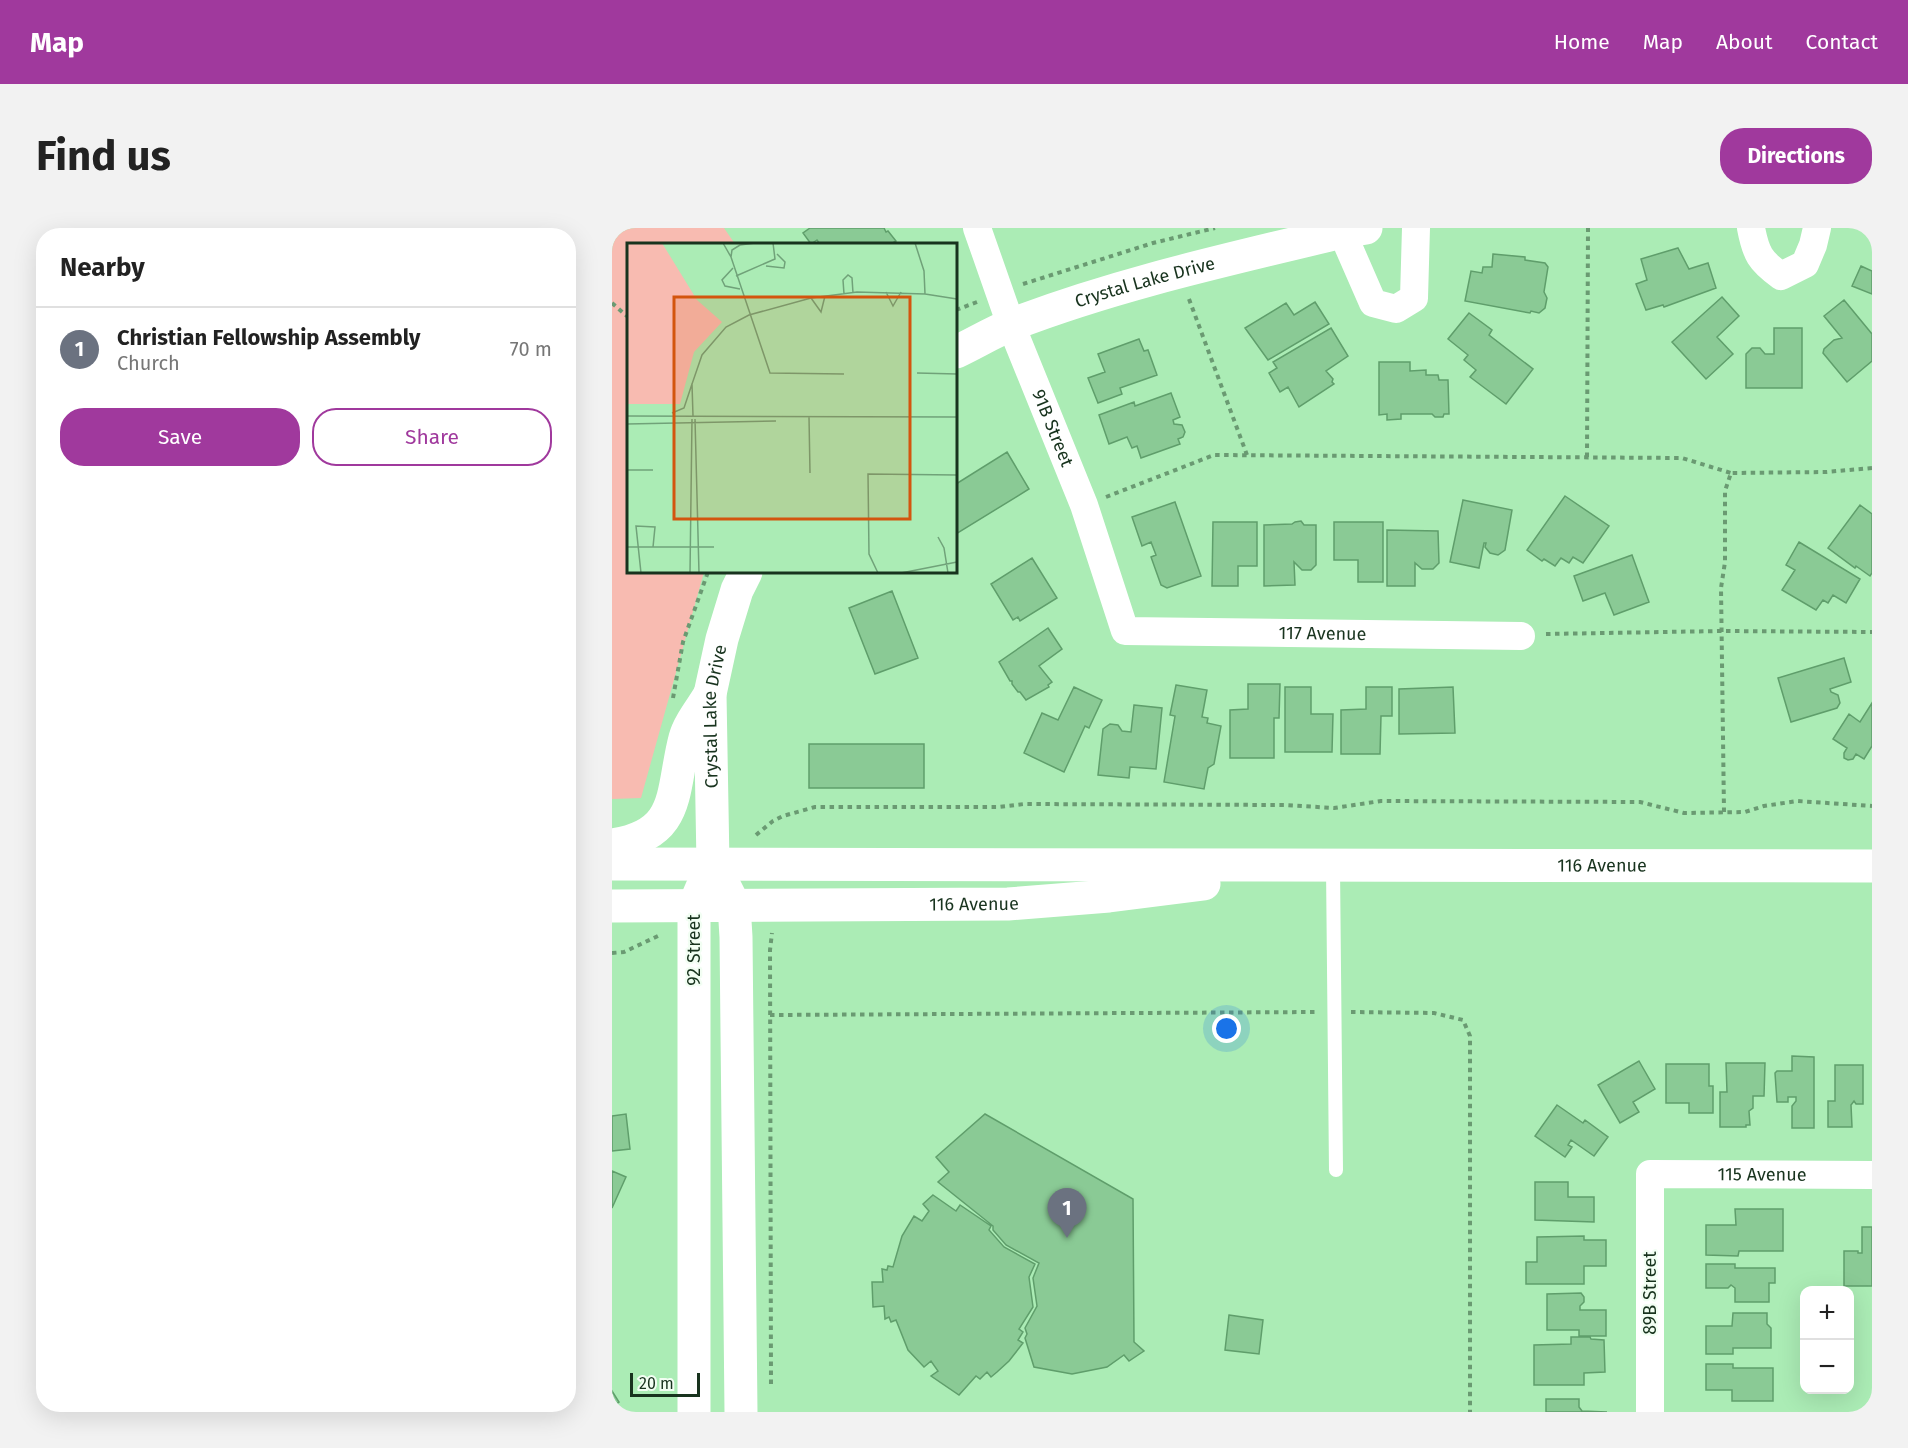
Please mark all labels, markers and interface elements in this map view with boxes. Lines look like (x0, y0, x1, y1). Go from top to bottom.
text: Map (30, 26, 84, 59)
text: Home (1554, 29, 1610, 55)
text: Map (1643, 29, 1683, 55)
text: About (1716, 29, 1773, 55)
text: Contact (1806, 29, 1878, 55)
button: Directions (1720, 128, 1872, 184)
text: Find us (36, 131, 171, 181)
inset map (627, 243, 957, 573)
text: Nearby (60, 252, 145, 283)
street label: Crystal Lake Drive (1072, 252, 1217, 312)
text: Christian Fellowship Assembly (117, 324, 420, 351)
text: 1 (75, 337, 84, 361)
text: 70 m (510, 337, 552, 361)
text: Church (117, 351, 180, 375)
street label: 91B Street (1027, 386, 1078, 470)
button: Save (60, 408, 300, 466)
button: Share (312, 408, 552, 466)
street label: 117 Avenue (1278, 622, 1367, 645)
street label: Crystal Lake Drive (699, 643, 731, 788)
street label: 116 Avenue (1557, 855, 1647, 877)
street label: 116 Avenue (929, 892, 1020, 915)
street label: 92 Street (683, 914, 705, 986)
your location (1212, 1014, 1241, 1043)
street label: 115 Avenue (1717, 1163, 1807, 1186)
pin: 1 (1048, 1188, 1086, 1238)
street label: 89B Street (1639, 1251, 1661, 1335)
map controls (1800, 1286, 1854, 1394)
button: + (1800, 1286, 1854, 1340)
button: − (1800, 1340, 1854, 1394)
scale bar (630, 1370, 700, 1398)
text: 20 m (639, 1374, 674, 1393)

